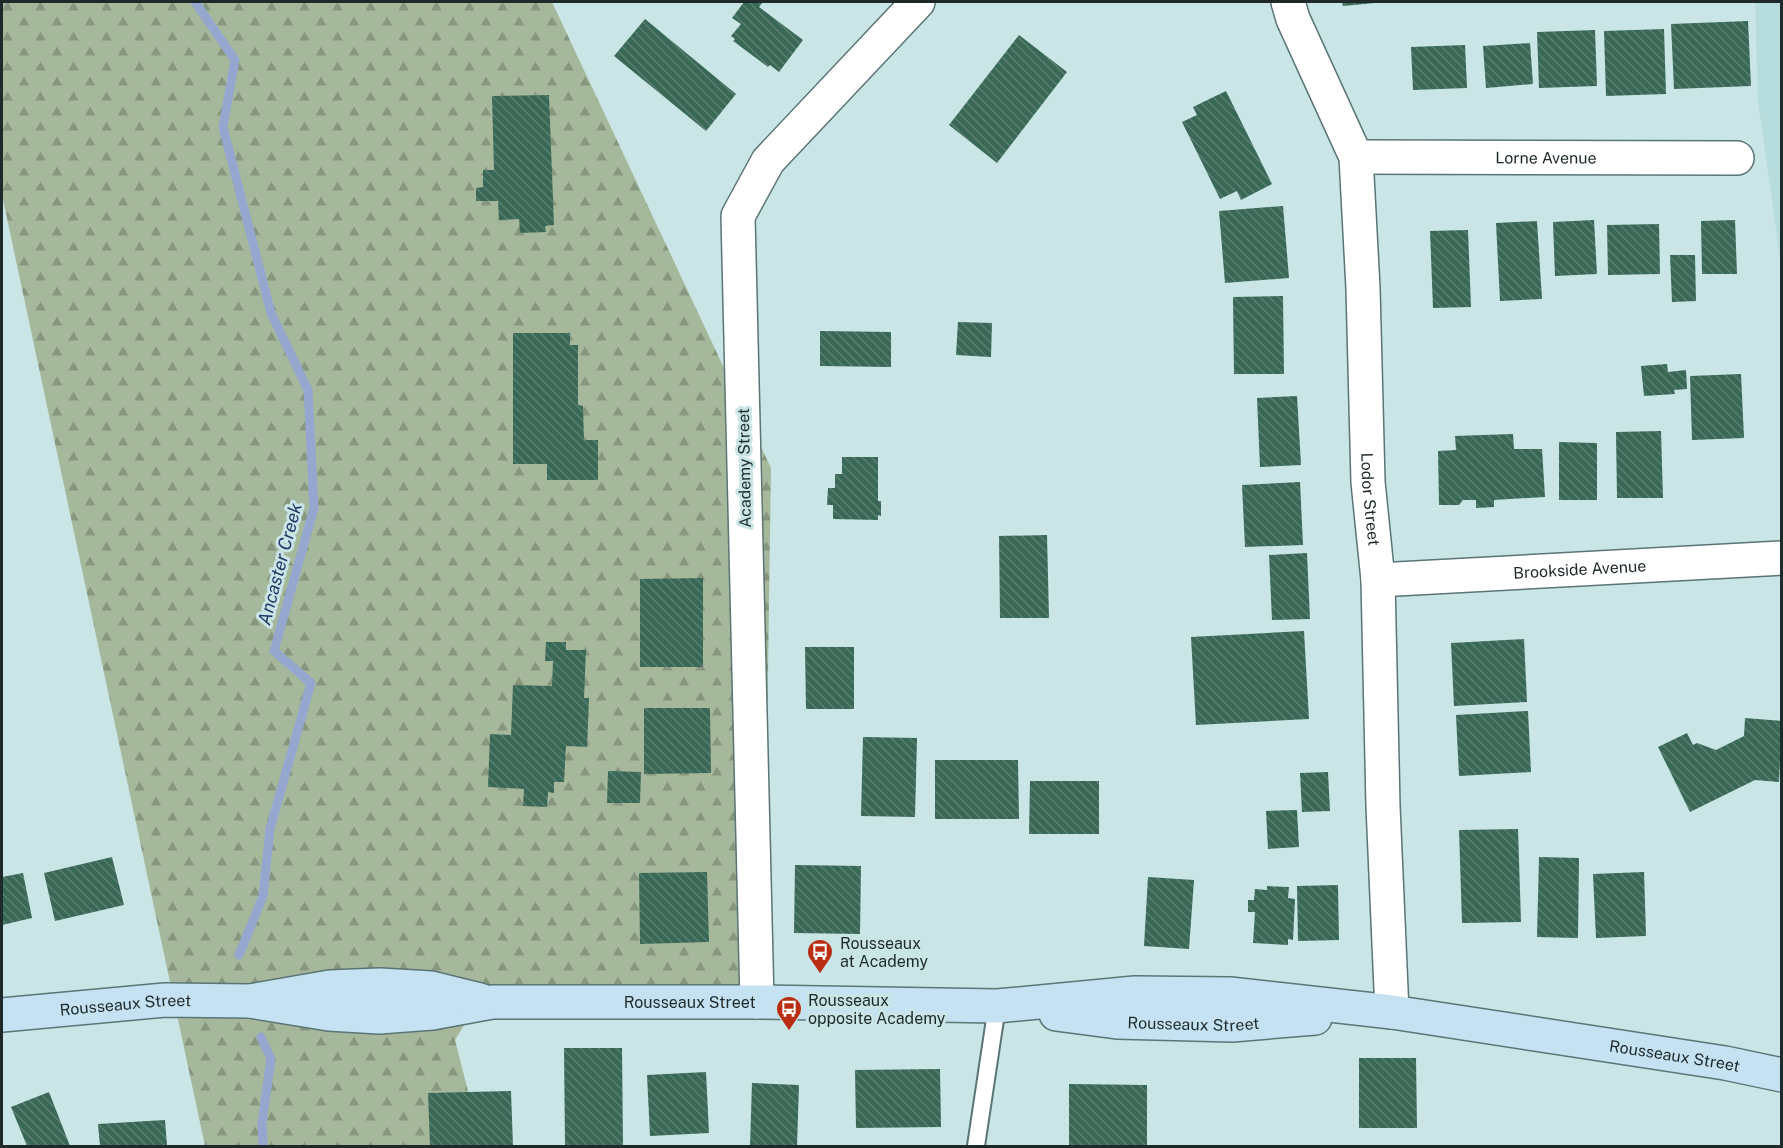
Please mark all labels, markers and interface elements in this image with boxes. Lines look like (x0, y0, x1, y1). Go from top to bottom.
street label: Lorne Avenue (1495, 148, 1597, 168)
street label: Academy Street (734, 408, 755, 528)
street label: Lodor Street (1357, 452, 1383, 547)
water label: Ancaster Creek (253, 501, 306, 627)
street label: Brookside Avenue (1513, 556, 1647, 583)
place label: Rousseaux at Academy (840, 934, 928, 971)
bus stop icon: Rousseaux at Academy (805, 937, 835, 975)
street label: Rousseaux Street (59, 991, 191, 1020)
place label: Rousseaux opposite Academy (808, 991, 946, 1028)
street label: Rousseaux Street (624, 993, 756, 1012)
bus stop icon: Rousseaux opposite Academy (774, 994, 804, 1032)
street label: Rousseaux Street (1127, 1013, 1260, 1035)
street label: Rousseaux Street (1608, 1036, 1742, 1076)

